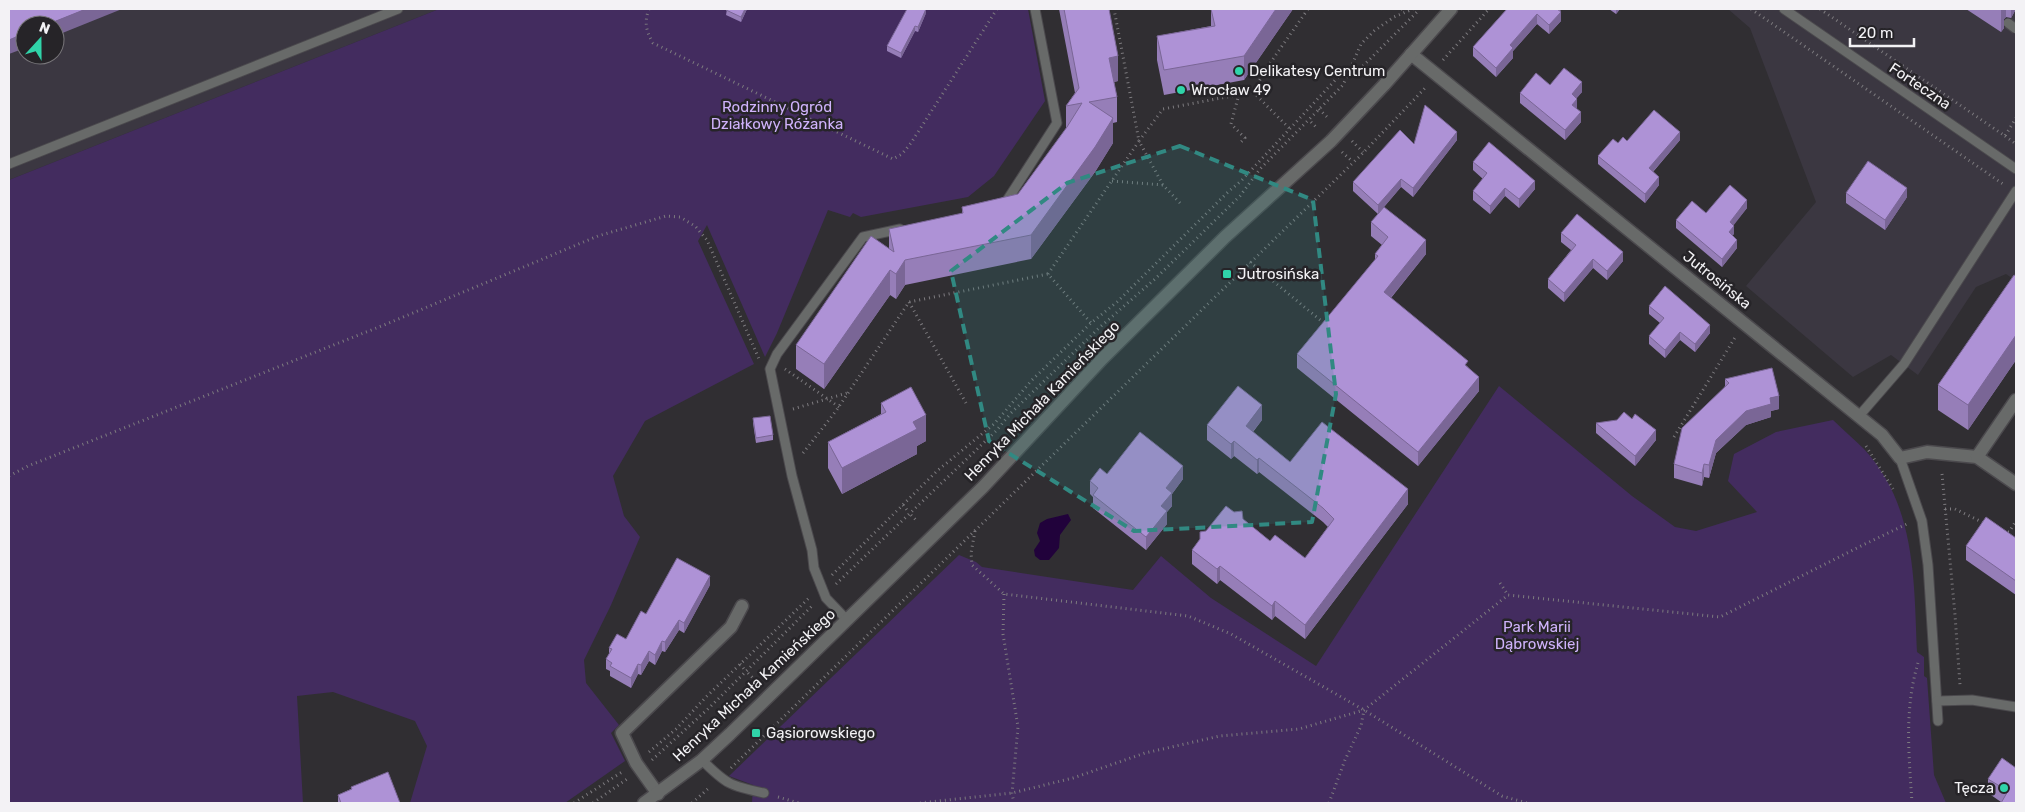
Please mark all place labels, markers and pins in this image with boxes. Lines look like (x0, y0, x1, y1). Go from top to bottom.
place label: Delikatesy Centrum (1249, 62, 1385, 80)
marker: Delikatesy Centrum (1233, 65, 1245, 77)
place label: Wrocław 49 (1191, 81, 1271, 99)
marker: Wrocław 49 (1175, 84, 1187, 96)
place label: Jutrosińska (1237, 265, 1319, 283)
marker: Jutrosińska (1221, 268, 1233, 280)
place label: Gąsiorowskiego (766, 724, 875, 742)
marker: Gąsiorowskiego (750, 727, 762, 739)
place label: Tęcza (1954, 779, 1994, 797)
marker: Tęcza (1998, 782, 2010, 794)

